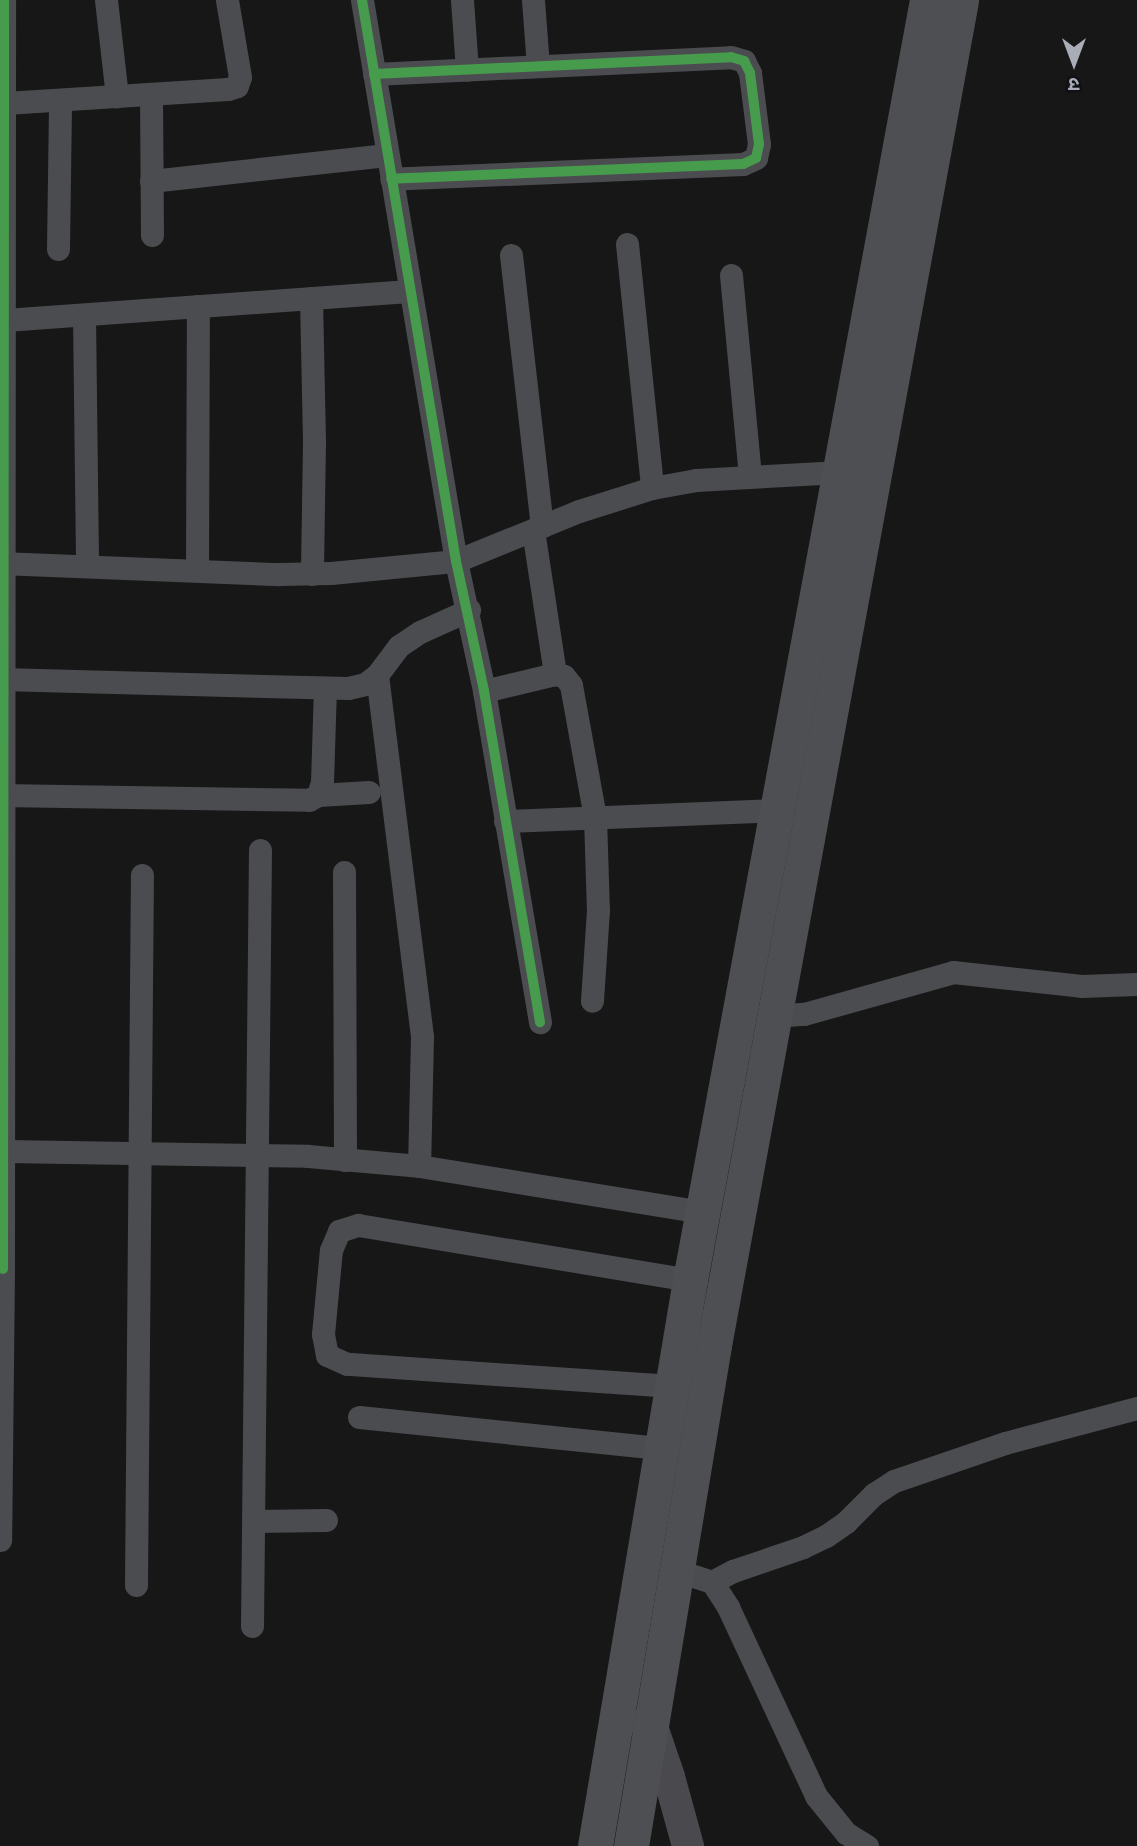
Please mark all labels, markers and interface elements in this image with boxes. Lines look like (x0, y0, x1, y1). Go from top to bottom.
north arrow (1039, 28, 1109, 98)
text: उ (1068, 72, 1080, 97)

